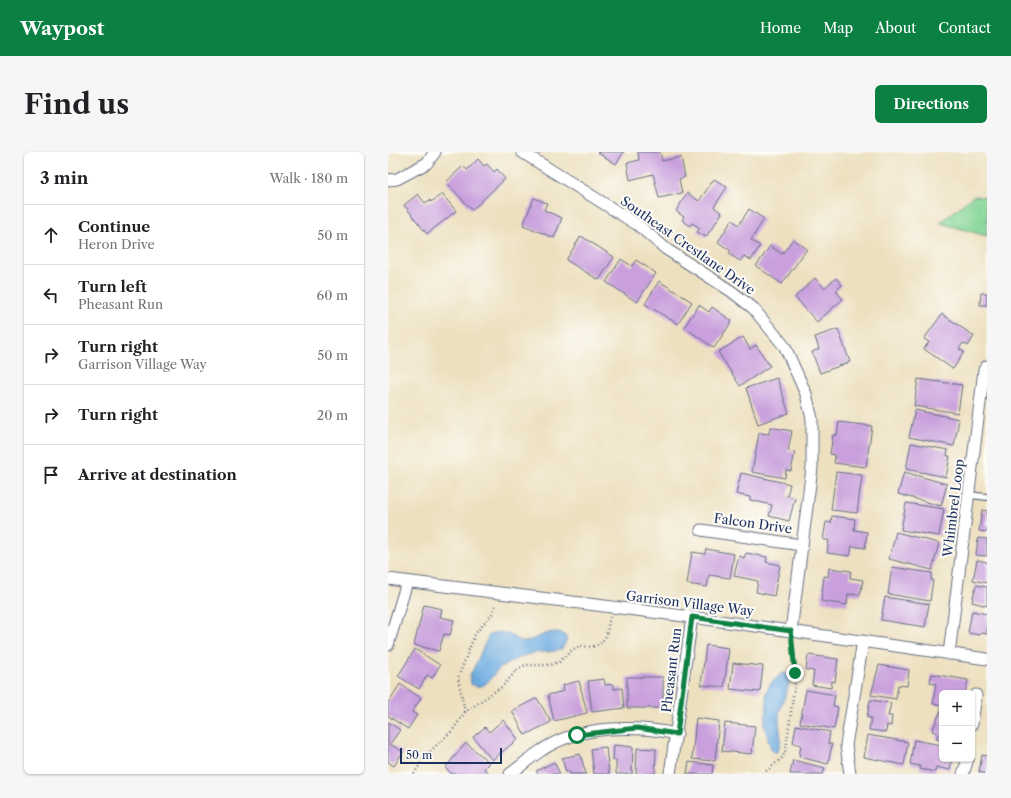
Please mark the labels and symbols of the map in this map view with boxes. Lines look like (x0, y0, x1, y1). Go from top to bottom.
street label: Southeast Crestlane Drive (618, 192, 758, 298)
street label: Whimbrel Loop (939, 458, 967, 559)
street label: Falcon Drive (713, 510, 793, 536)
street label: Garrison Village Way (625, 587, 756, 619)
street label: Pheasant Run (658, 627, 684, 713)
route end (786, 664, 804, 682)
route start (568, 726, 586, 744)
scale bar (400, 746, 502, 765)

